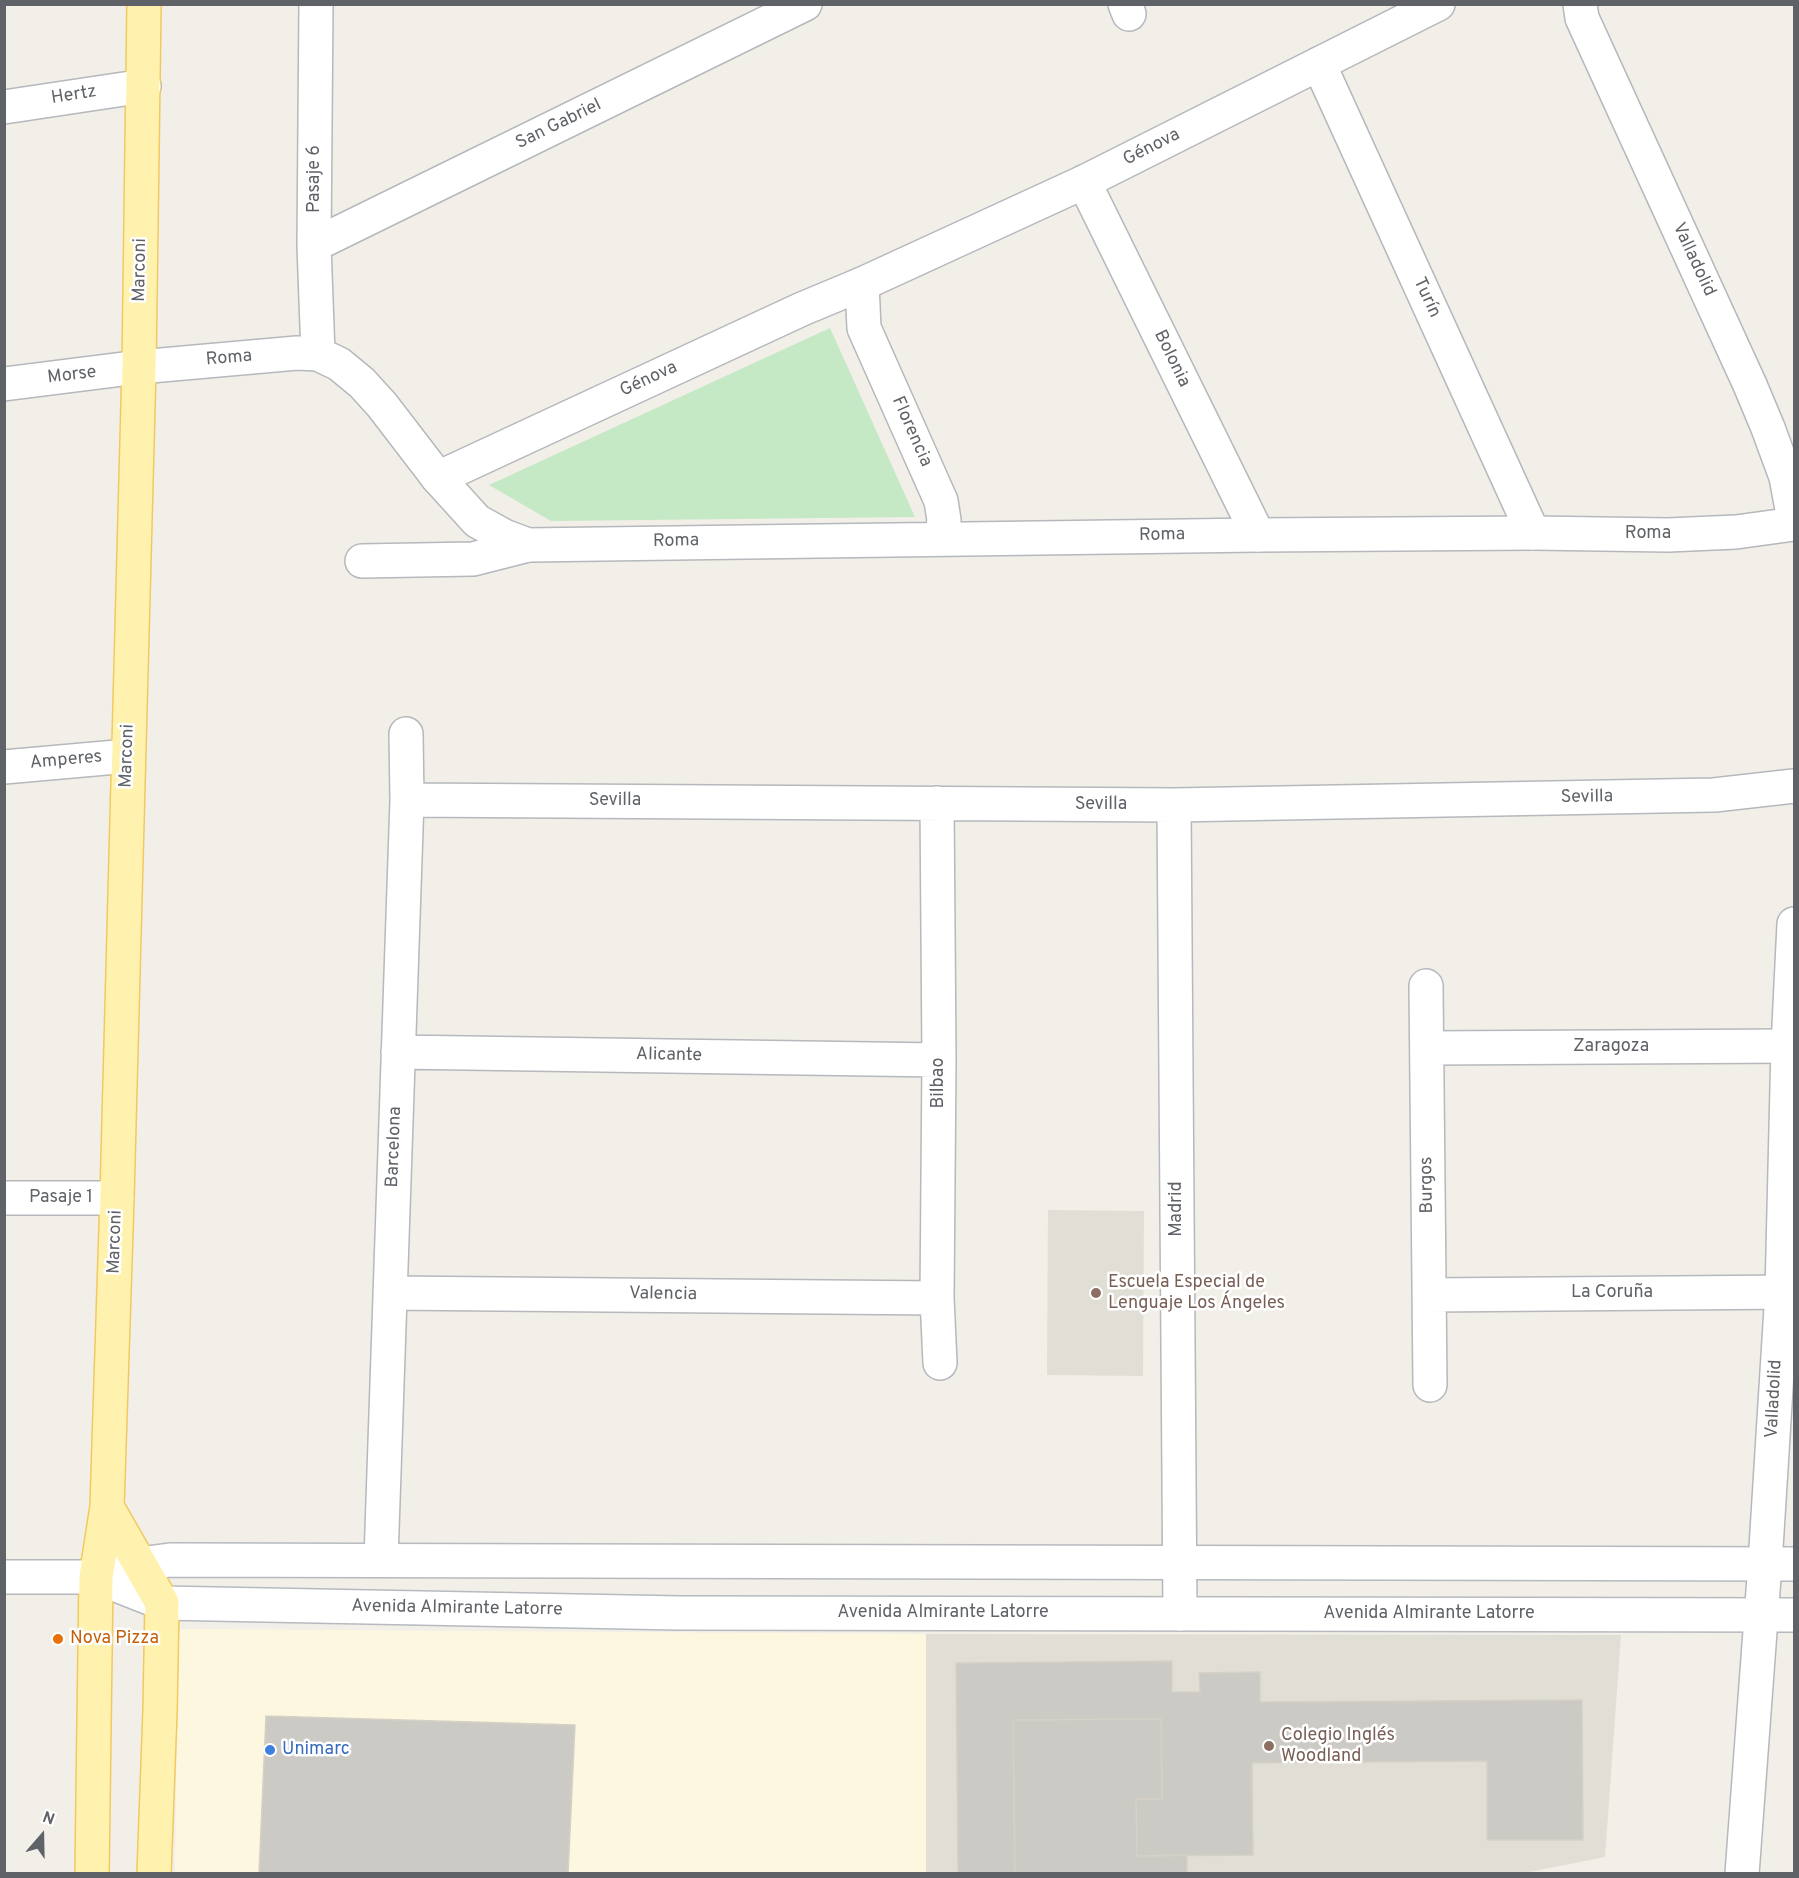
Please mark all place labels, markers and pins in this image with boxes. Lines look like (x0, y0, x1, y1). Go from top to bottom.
place label: Escuela Especial de Lenguaje Los Ángeles (1108, 1272, 1285, 1314)
marker: Escuela Especial de Lenguaje Los Ángeles (1089, 1286, 1103, 1300)
place label: Nova Pizza (70, 1628, 159, 1650)
marker: Nova Pizza (51, 1632, 65, 1646)
place label: Colegio Inglés Woodland (1281, 1725, 1395, 1768)
place label: Unimarc (282, 1739, 350, 1761)
marker: Colegio Inglés Woodland (1262, 1739, 1276, 1753)
marker: Unimarc (263, 1743, 277, 1757)

